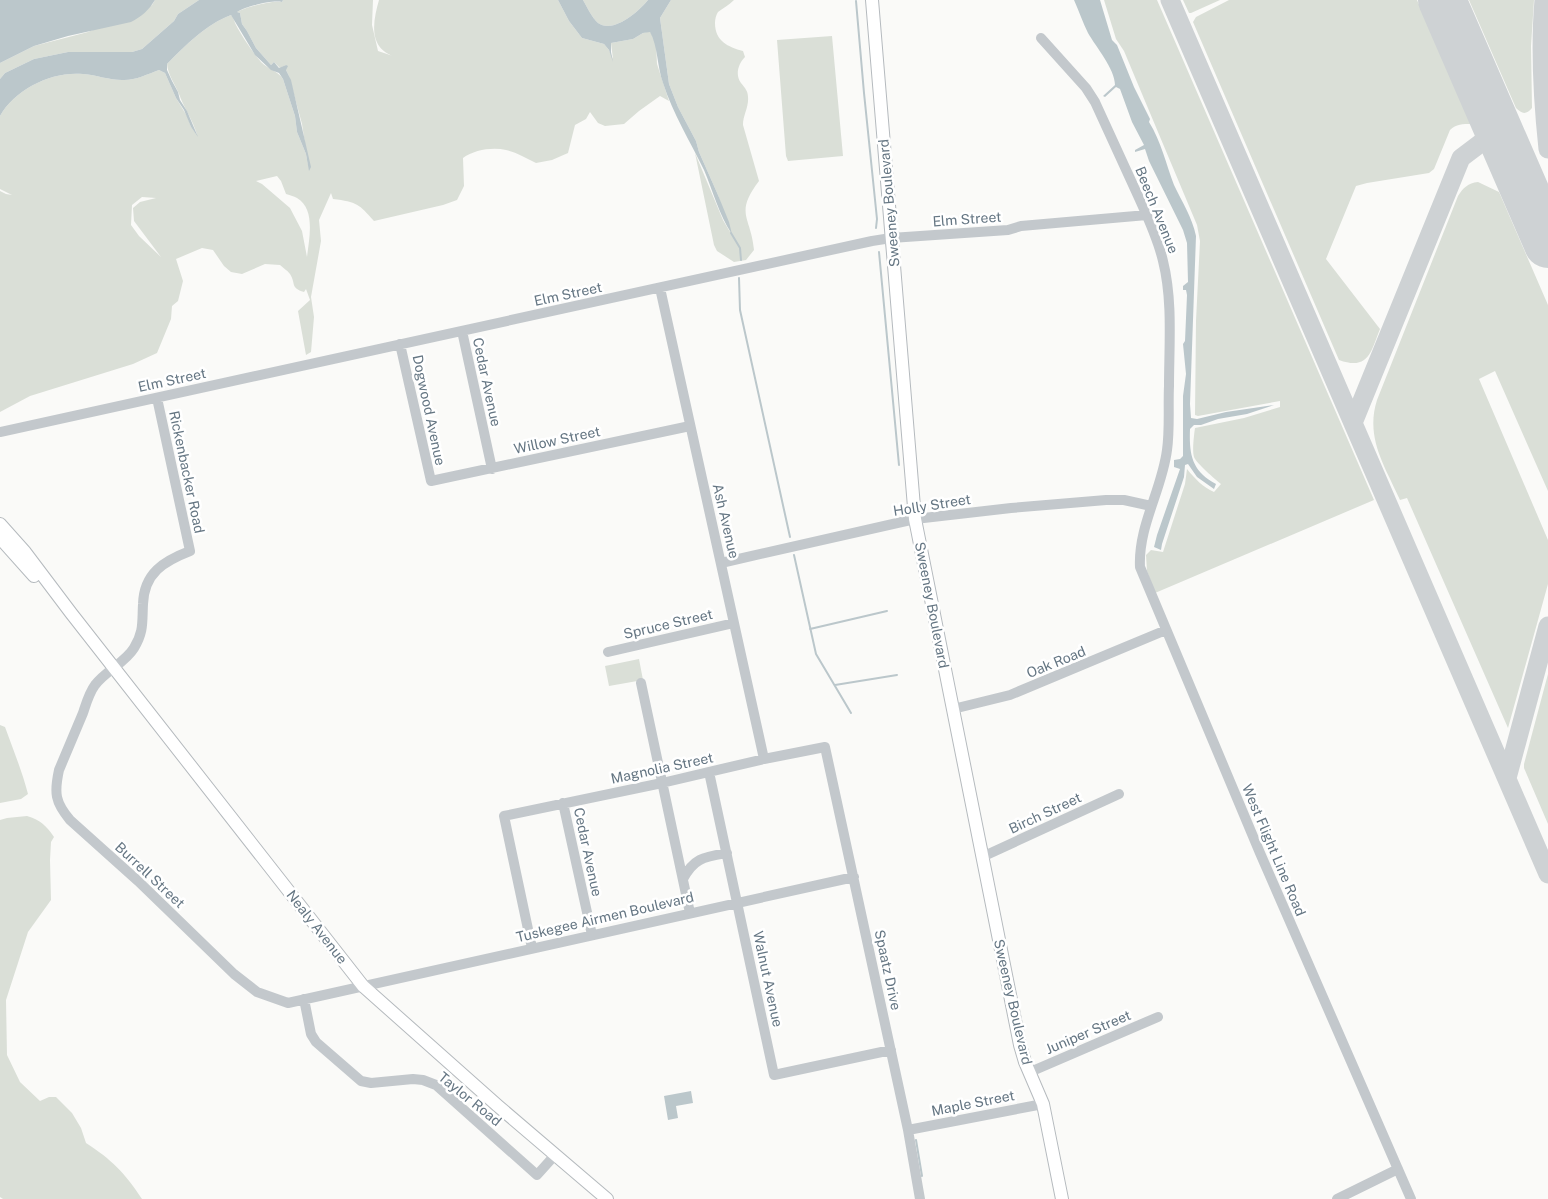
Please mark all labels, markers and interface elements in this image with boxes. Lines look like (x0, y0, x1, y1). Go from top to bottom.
street label: Sweeney Boulevard (875, 138, 903, 268)
street label: Beech Avenue (1132, 164, 1182, 256)
street label: Elm Street (932, 209, 1002, 229)
street label: Elm Street (533, 279, 603, 309)
street label: Cedar Avenue (470, 336, 504, 428)
street label: Dogwood Avenue (409, 353, 449, 467)
street label: Elm Street (137, 365, 207, 395)
street label: Rickenbacker Road (166, 409, 208, 535)
street label: Willow Street (512, 423, 602, 457)
street label: Ash Avenue (710, 482, 742, 560)
street label: Holly Street (892, 491, 972, 519)
street label: Sweeney Boulevard (912, 540, 952, 670)
street label: Spruce Street (622, 606, 714, 642)
street label: Oak Road (1024, 643, 1088, 681)
street label: Magnolia Street (609, 749, 715, 787)
street label: West Flight Line Road (1239, 782, 1309, 918)
street label: Birch Street (1006, 789, 1084, 837)
street label: Cedar Avenue (571, 806, 605, 898)
street label: Burrell Street (112, 839, 188, 911)
street label: Nealy Avenue (283, 887, 351, 967)
street label: Tuskegee Airmen Boulevard (515, 889, 695, 945)
street label: Spaatz Drive (872, 928, 904, 1012)
street label: Walnut Avenue (750, 930, 786, 1029)
street label: Sweeney Boulevard (991, 938, 1035, 1066)
street label: Juniper Street (1043, 1007, 1133, 1057)
street label: Taylor Road (435, 1069, 505, 1129)
street label: Maple Street (930, 1087, 1016, 1119)

